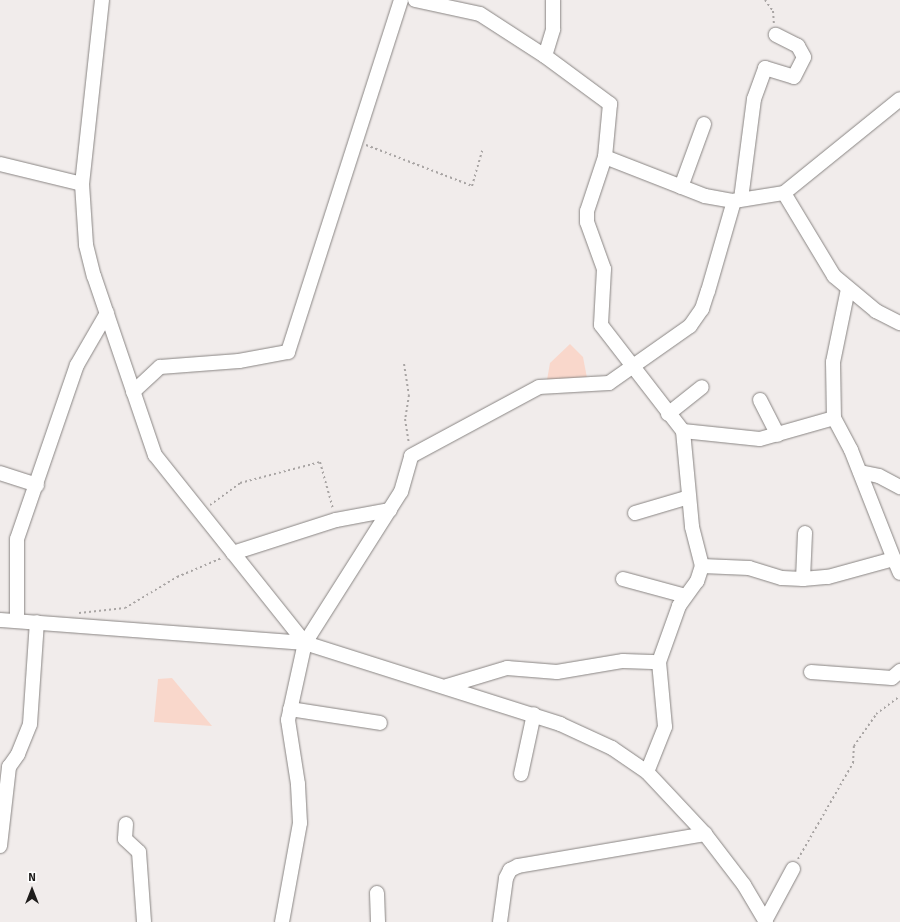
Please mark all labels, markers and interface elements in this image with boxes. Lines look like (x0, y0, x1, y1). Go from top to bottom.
north arrow (12, 870, 52, 910)
text: N (28, 871, 36, 884)

